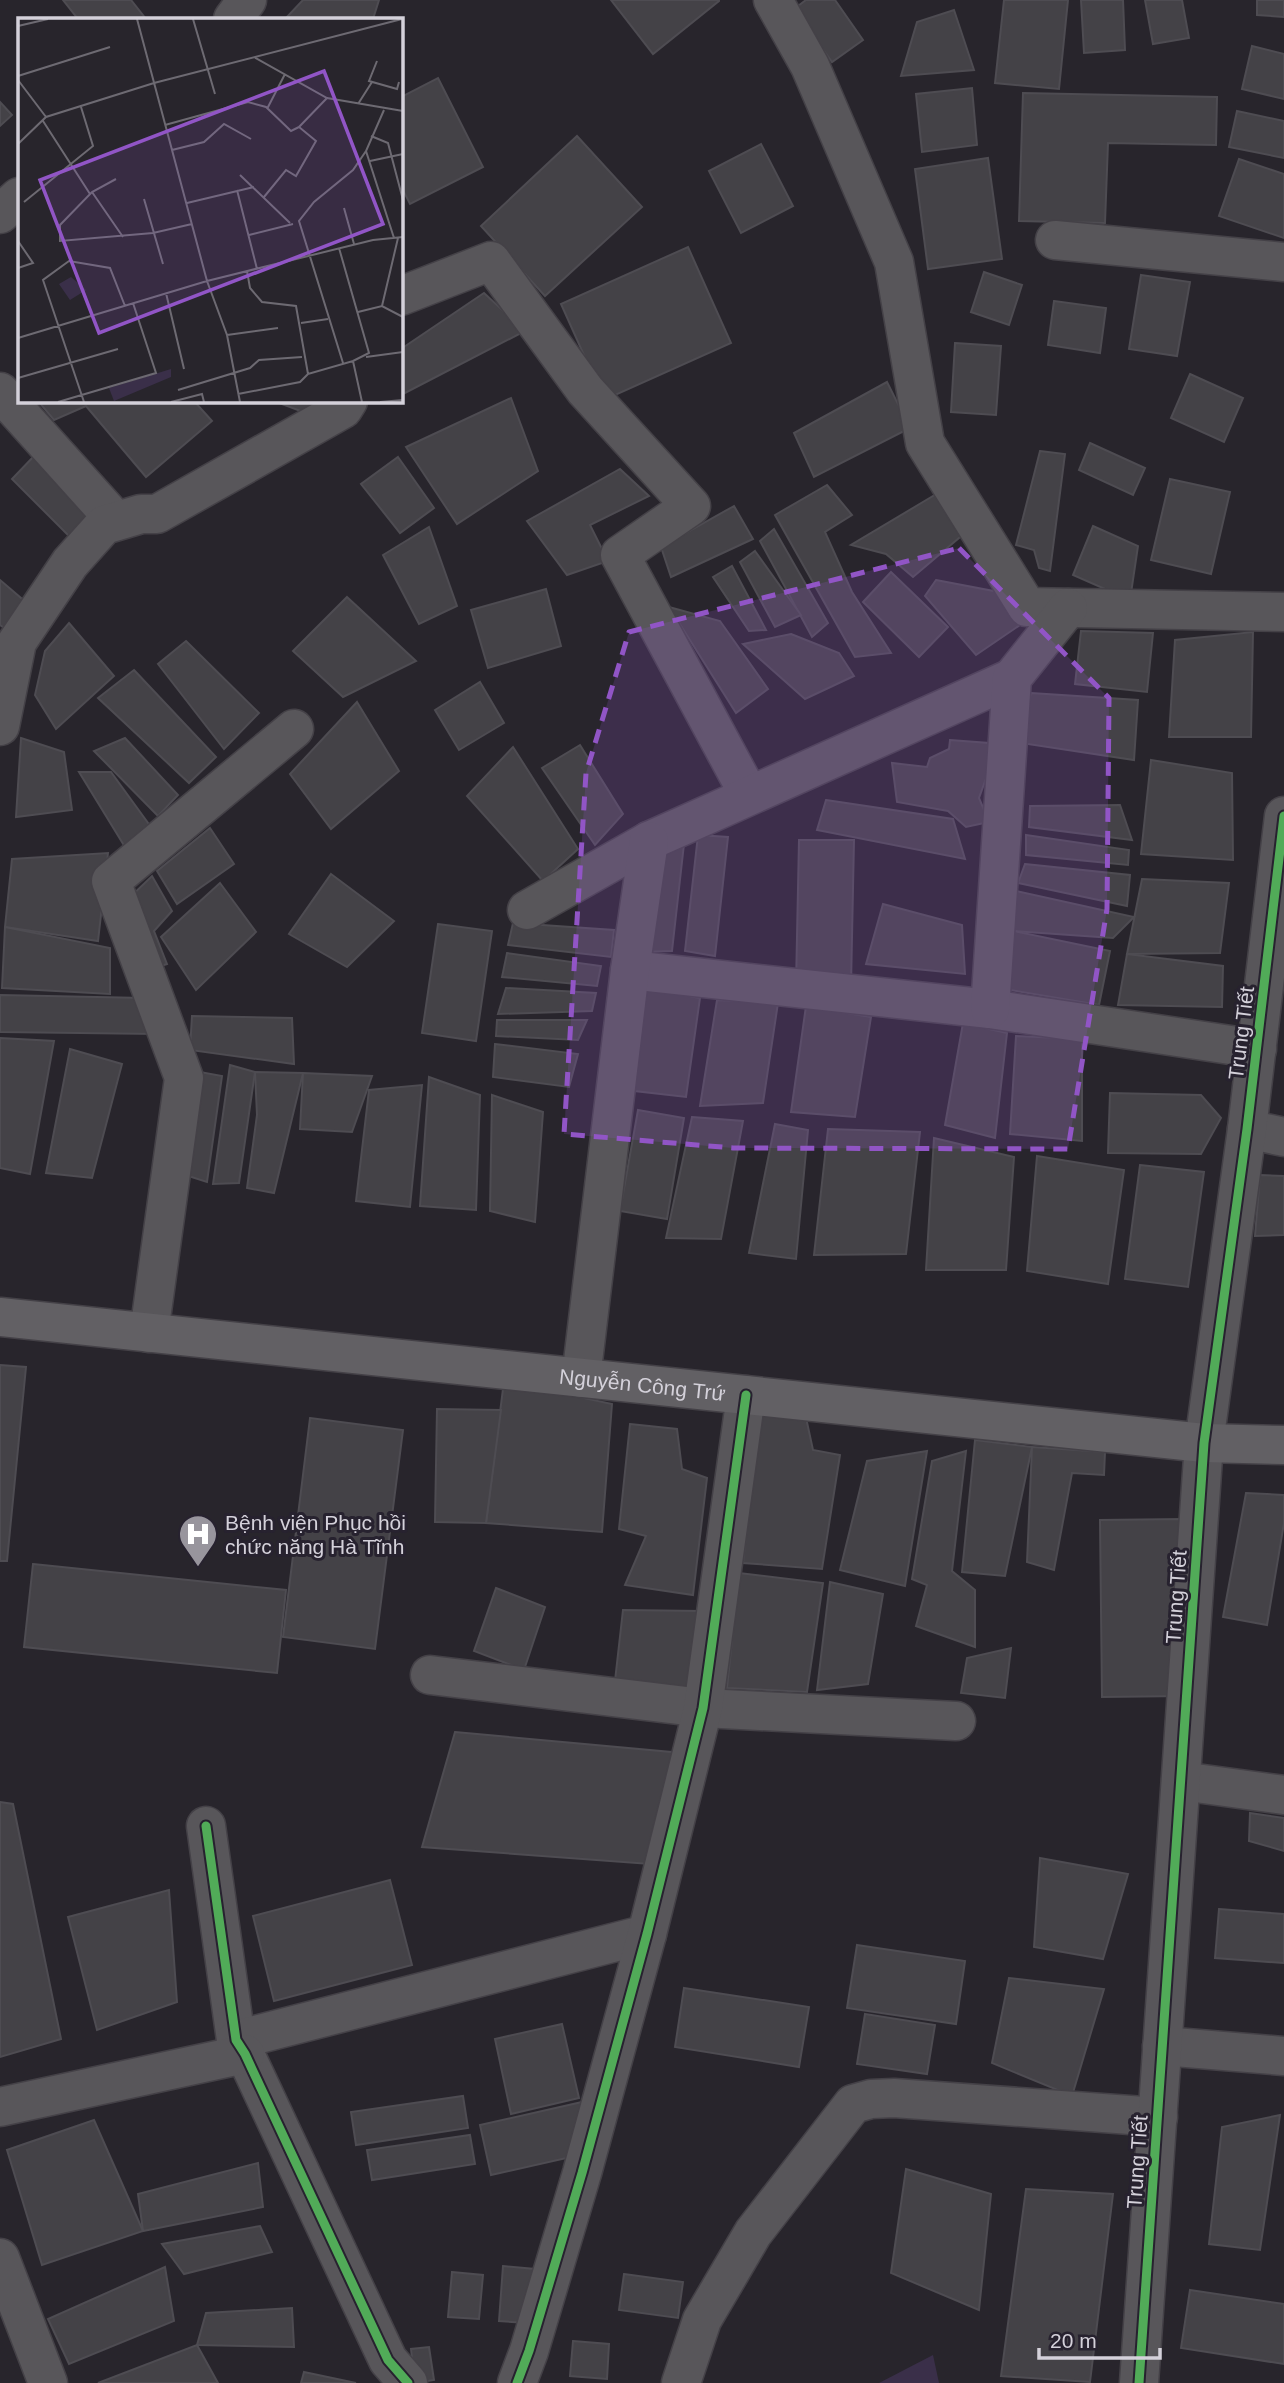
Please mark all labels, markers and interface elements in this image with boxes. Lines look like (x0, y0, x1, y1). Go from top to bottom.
inset map (18, 18, 402, 402)
street label: Trung Tiết (1224, 985, 1258, 1081)
street label: Nguyễn Công Trứ (558, 1364, 727, 1404)
place label: Bệnh viện Phục hồi chức năng Hà Tĩnh (225, 1511, 406, 1558)
hospital icon: Bệnh viện Phục hồi chức năng Hà Tĩnh (177, 1513, 219, 1568)
street label: Trung Tiết (1161, 1549, 1191, 1645)
street label: Trung Tiết (1122, 2114, 1152, 2210)
scale bar (1039, 2316, 1160, 2360)
text: 20 m (1050, 2329, 1097, 2352)

